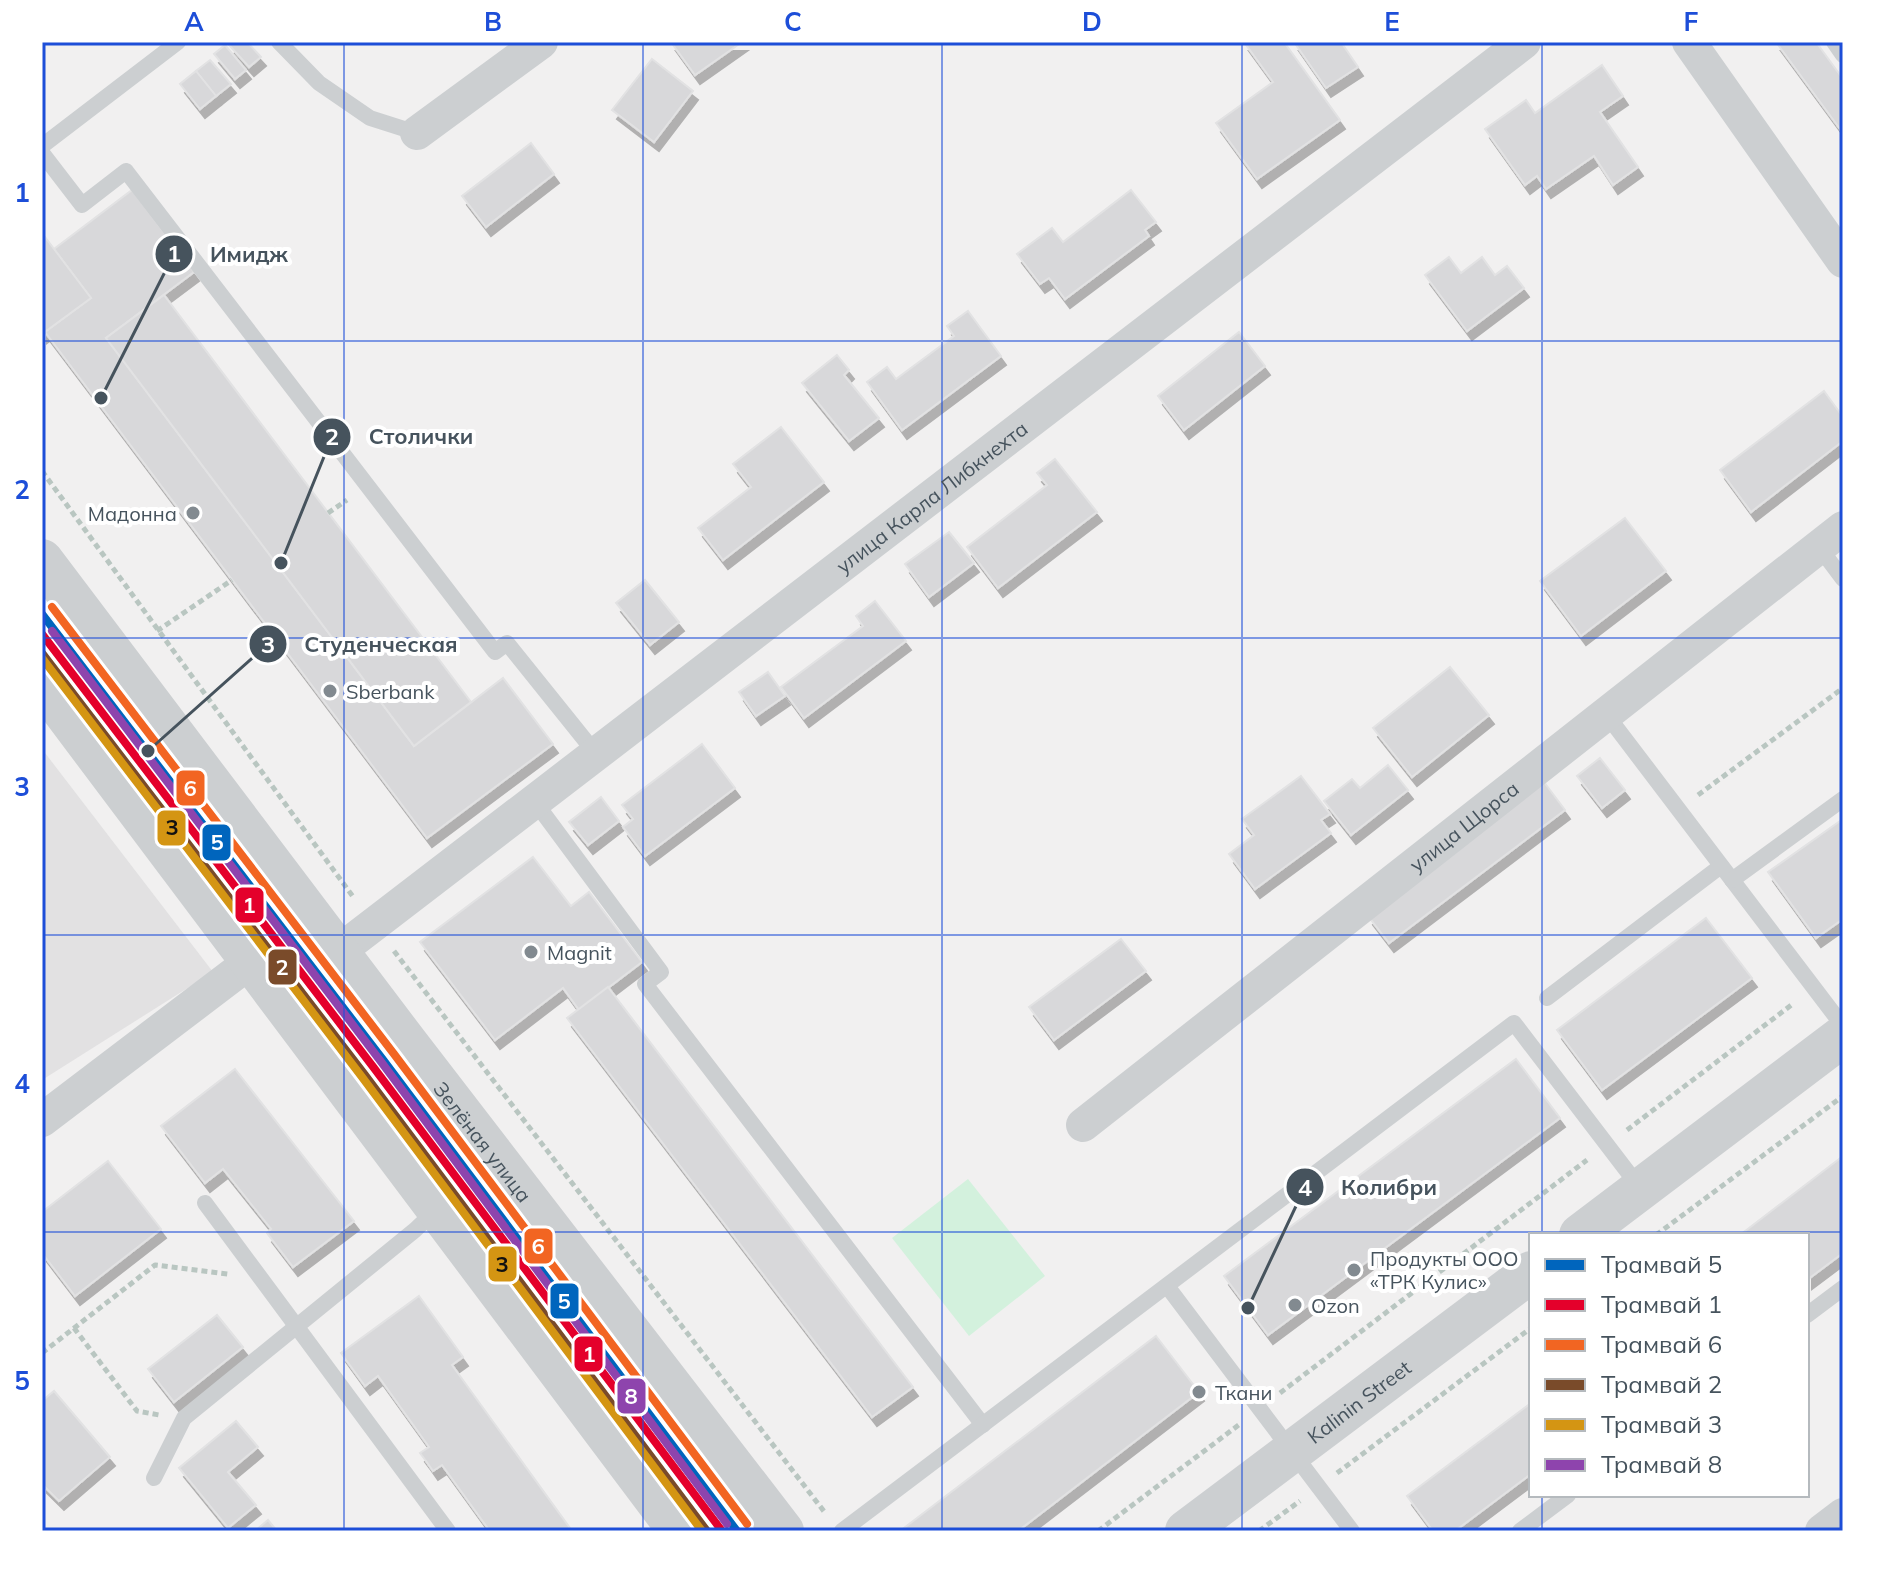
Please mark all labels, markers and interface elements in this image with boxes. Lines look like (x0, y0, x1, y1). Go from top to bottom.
text: A (184, 5, 204, 38)
text: B (484, 5, 502, 38)
text: C (784, 5, 802, 38)
text: D (1082, 5, 1102, 38)
text: E (1384, 5, 1400, 38)
text: F (1684, 5, 1699, 38)
text: 1 (14, 176, 30, 209)
callout: Имидж (154, 231, 304, 277)
text: 1 (167, 238, 181, 268)
text: Имидж (210, 240, 288, 268)
callout: Столички (312, 414, 489, 460)
street label: улица Карла Либкнехта (831, 415, 1032, 578)
text: 2 (325, 421, 339, 451)
text: Столички (369, 422, 473, 450)
text: 2 (14, 473, 30, 506)
place label: Мадонна (88, 501, 177, 526)
marker: Мадонна (184, 504, 202, 522)
callout: Студенческая (248, 621, 474, 667)
text: 3 (261, 629, 275, 659)
text: Студенческая (304, 630, 458, 658)
place label: Sberbank (346, 679, 435, 704)
marker: Sberbank (321, 682, 339, 700)
line badge: 6 (175, 769, 206, 807)
text: 3 (14, 770, 30, 803)
text: 6 (183, 774, 197, 802)
street label: улица Щорса (1404, 775, 1523, 877)
line badge: 3 (156, 809, 187, 847)
text: 3 (165, 813, 179, 841)
line badge: 5 (201, 823, 232, 862)
text: 5 (210, 828, 224, 856)
line badge: 1 (234, 886, 265, 924)
text: 1 (242, 891, 256, 919)
place label: Magnit (547, 940, 612, 965)
marker: Magnit (522, 943, 540, 961)
line badge: 2 (267, 948, 298, 986)
text: 2 (275, 953, 289, 981)
text: 4 (14, 1067, 30, 1100)
street label: Зелёная улица (429, 1076, 537, 1207)
callout: Колибри (1285, 1164, 1453, 1210)
text: 4 (1298, 1172, 1312, 1202)
text: Колибри (1341, 1173, 1437, 1201)
line badge: 6 (523, 1227, 554, 1265)
text: 6 (531, 1232, 545, 1260)
legend (1529, 1233, 1809, 1497)
line badge: 3 (487, 1245, 518, 1283)
place label: Продукты ООО «ТРК Кулис» (1370, 1246, 1518, 1294)
text: Трамвай 5 (1601, 1249, 1722, 1279)
text: 3 (495, 1250, 509, 1278)
marker: Продукты ООО «ТРК Кулис» (1345, 1261, 1363, 1279)
line badge: 5 (549, 1282, 580, 1320)
text: 5 (557, 1287, 571, 1315)
text: Трамвай 1 (1601, 1289, 1722, 1319)
place label: Ozon (1311, 1293, 1360, 1318)
marker: Ozon (1286, 1296, 1304, 1314)
text: Трамвай 6 (1601, 1329, 1722, 1359)
line badge: 1 (573, 1335, 604, 1373)
text: 1 (582, 1340, 596, 1368)
street label: Kalinin Street (1302, 1354, 1415, 1448)
text: 5 (14, 1364, 30, 1397)
text: Трамвай 2 (1601, 1369, 1722, 1399)
line badge: 8 (616, 1377, 647, 1415)
place label: Ткани (1215, 1380, 1272, 1405)
text: 8 (624, 1382, 638, 1410)
marker: Ткани (1190, 1383, 1208, 1401)
text: Трамвай 3 (1601, 1409, 1722, 1439)
text: Трамвай 8 (1601, 1449, 1722, 1479)

